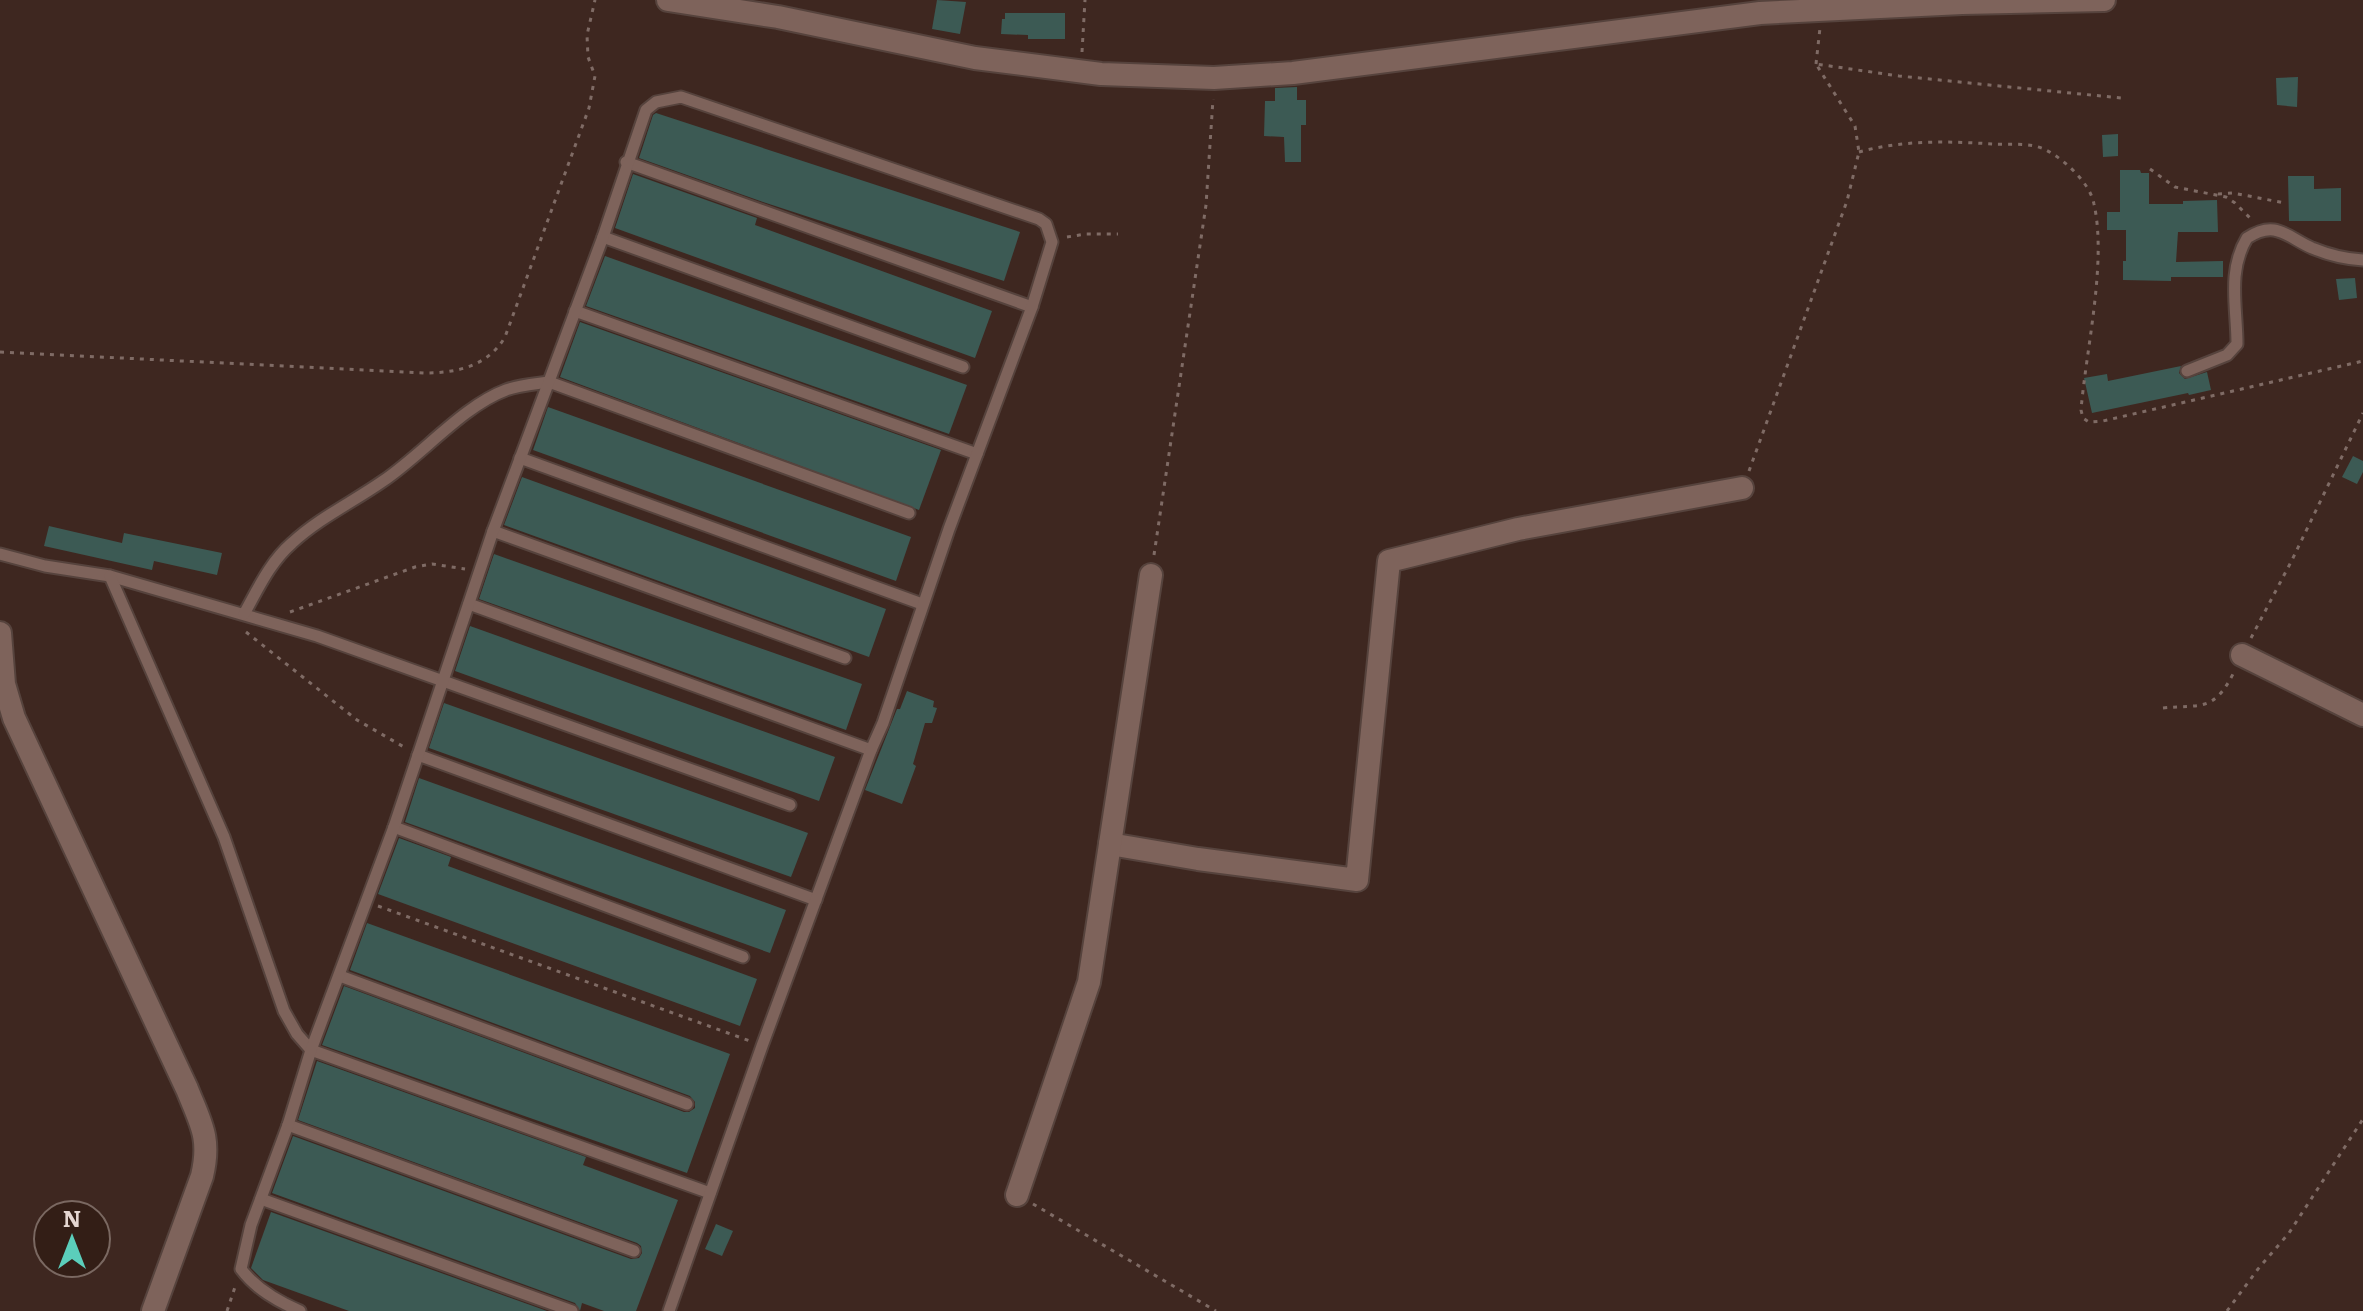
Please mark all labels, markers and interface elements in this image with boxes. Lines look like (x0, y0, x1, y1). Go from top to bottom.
north arrow (32, 1199, 112, 1279)
text: N (63, 1201, 81, 1234)

